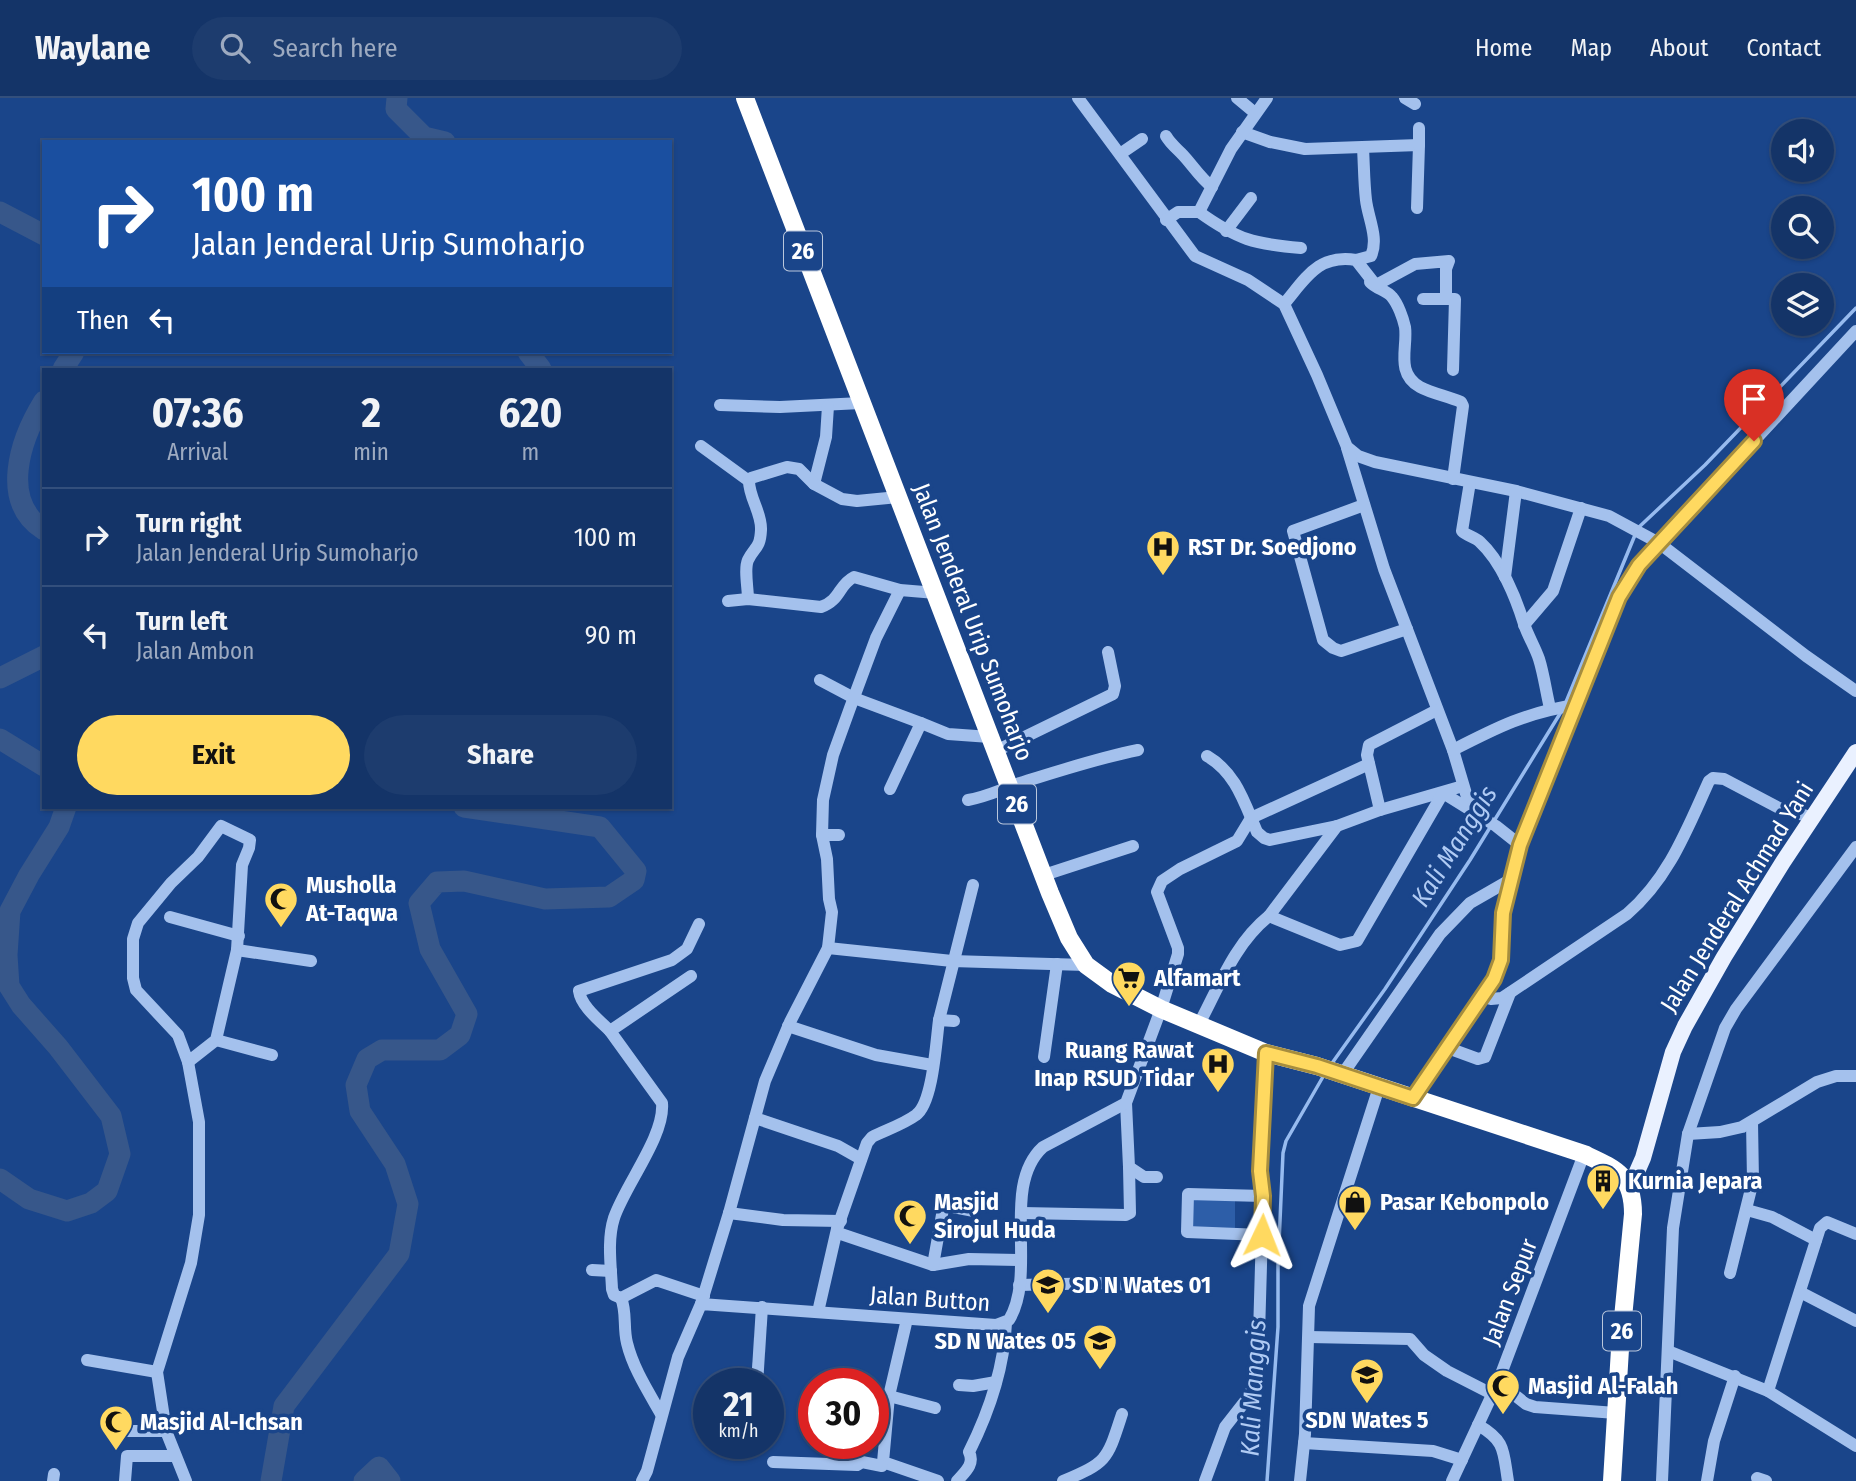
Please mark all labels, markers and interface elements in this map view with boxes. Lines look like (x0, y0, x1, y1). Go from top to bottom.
search box (192, 17, 682, 80)
text: Waylane (35, 28, 150, 68)
icon: search (216, 29, 254, 67)
text: Search here (272, 33, 398, 64)
text: Home (1475, 34, 1532, 62)
text: Map (1570, 34, 1612, 62)
text: About (1650, 34, 1708, 62)
text: Contact (1746, 34, 1821, 62)
map controls (1771, 119, 1834, 336)
button: sound (1771, 119, 1834, 182)
text: 100 m (192, 165, 314, 224)
icon: right (77, 168, 168, 259)
button: search (1771, 196, 1834, 259)
text: Jalan Jenderal Urip Sumoharjo (192, 225, 585, 263)
road number: 26 (784, 232, 822, 270)
button: layers (1771, 273, 1834, 336)
icon: left (143, 301, 181, 339)
text: Then (77, 305, 129, 336)
pin (1724, 369, 1784, 441)
icon: arrive (1735, 380, 1773, 418)
text: 07:36 (152, 388, 244, 438)
text: 2 (361, 388, 381, 438)
text: 620 (498, 388, 562, 438)
text: Arrival (167, 438, 228, 466)
text: min (353, 438, 389, 466)
text: m (522, 438, 539, 466)
street label: Jalan Jenderal Urip Sumoharjo (907, 479, 1039, 765)
text: Turn right (136, 508, 242, 539)
icon: right (77, 518, 115, 556)
text: 100 m (574, 522, 637, 553)
hospital icon: RST Dr. Soedjono (1144, 528, 1182, 577)
place label: RST Dr. Soedjono (1188, 533, 1357, 561)
text: Jalan Jenderal Urip Sumoharjo (136, 539, 419, 567)
text: Turn left (136, 606, 228, 637)
icon: left (77, 616, 115, 654)
text: 90 m (585, 620, 637, 651)
text: Jalan Ambon (136, 637, 254, 665)
button: Exit (77, 715, 350, 795)
button: Share (364, 715, 637, 795)
street label: Jalan Jenderal Achmad Yani (1655, 777, 1819, 1017)
water label: Kali Manggis (1405, 780, 1504, 912)
road number: 26 (998, 784, 1036, 824)
place label: Musholla At-Taqwa (305, 871, 398, 927)
mosque icon: Musholla At-Taqwa (262, 880, 300, 929)
supermarket icon: Alfamart (1110, 959, 1148, 1008)
place label: Alfamart (1153, 964, 1241, 992)
place label: Ruang Rawat Inap RSUD Tidar (1034, 1036, 1195, 1092)
hospital icon: Ruang Rawat Inap RSUD Tidar (1199, 1045, 1237, 1094)
building icon: Kurnia Jepara (1584, 1162, 1622, 1211)
place label: Kurnia Jepara (1628, 1167, 1763, 1195)
shop icon: Pasar Kebonpolo (1336, 1183, 1374, 1232)
place label: Masjid Sirojul Huda (934, 1188, 1056, 1244)
place label: Pasar Kebonpolo (1380, 1188, 1549, 1216)
mosque icon: Masjid Sirojul Huda (891, 1197, 929, 1246)
position arrow (1225, 1198, 1299, 1272)
street label: Jalan Sepur (1477, 1234, 1543, 1349)
school or university icon: SD N Wates 01 (1029, 1266, 1067, 1315)
place label: SD N Wates 01 (1072, 1271, 1211, 1299)
street label: Jalan Button (869, 1281, 991, 1317)
road number: 26 (1603, 1312, 1641, 1350)
water label: Kali Manggis (1234, 1319, 1273, 1457)
school or university icon: SD N Wates 05 (1081, 1322, 1119, 1371)
place label: SD N Wates 05 (935, 1327, 1076, 1355)
school or university icon: SDN Wates 5 (1348, 1356, 1386, 1405)
mosque icon: Masjid Al-Falah (1484, 1367, 1522, 1416)
speed limit sign: 30 (798, 1368, 889, 1459)
place label: Masjid Al-Falah (1528, 1372, 1678, 1400)
text: 21 (723, 1383, 754, 1425)
mosque icon: Masjid Al-Ichsan (97, 1403, 135, 1452)
place label: SDN Wates 5 (1305, 1406, 1429, 1434)
place label: Masjid Al-Ichsan (140, 1408, 303, 1436)
text: km/h (718, 1420, 759, 1442)

